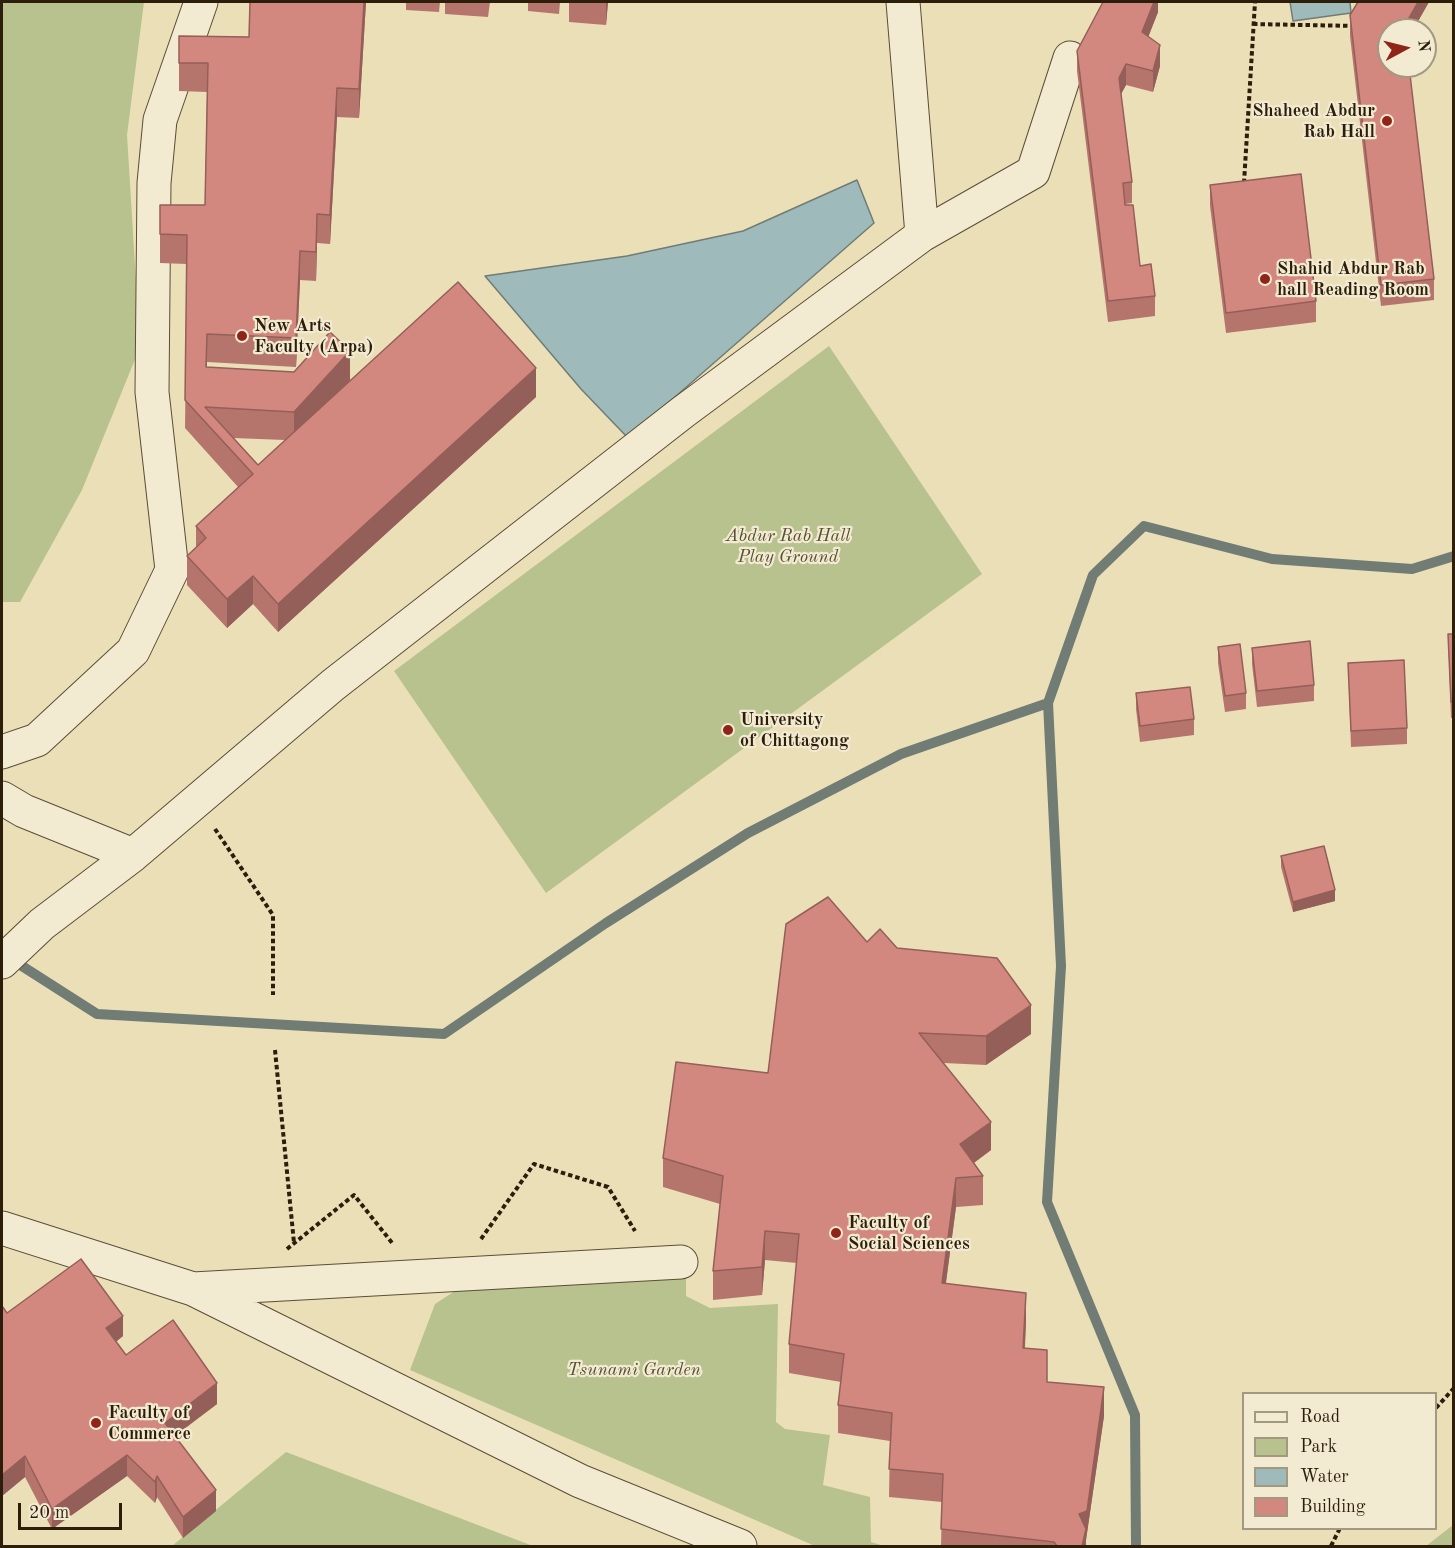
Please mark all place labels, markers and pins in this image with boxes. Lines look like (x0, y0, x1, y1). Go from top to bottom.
place label: Shaheed Abdur Rab Hall (1252, 100, 1375, 142)
marker: Shaheed Abdur Rab Hall (1380, 114, 1394, 128)
place label: Shahid Abdur Rab hall Reading Room (1277, 258, 1429, 300)
marker: Shahid Abdur Rab hall Reading Room (1258, 272, 1272, 286)
place label: New Arts Faculty (Arpa) (254, 315, 373, 358)
marker: New Arts Faculty (Arpa) (235, 329, 249, 343)
place label: University of Chittagong (740, 709, 849, 752)
marker: University of Chittagong (721, 723, 735, 737)
place label: Faculty of Social Sciences (848, 1212, 970, 1254)
marker: Faculty of Social Sciences (829, 1226, 843, 1240)
place label: Faculty of Commerce (108, 1402, 191, 1444)
marker: Faculty of Commerce (89, 1416, 103, 1430)

